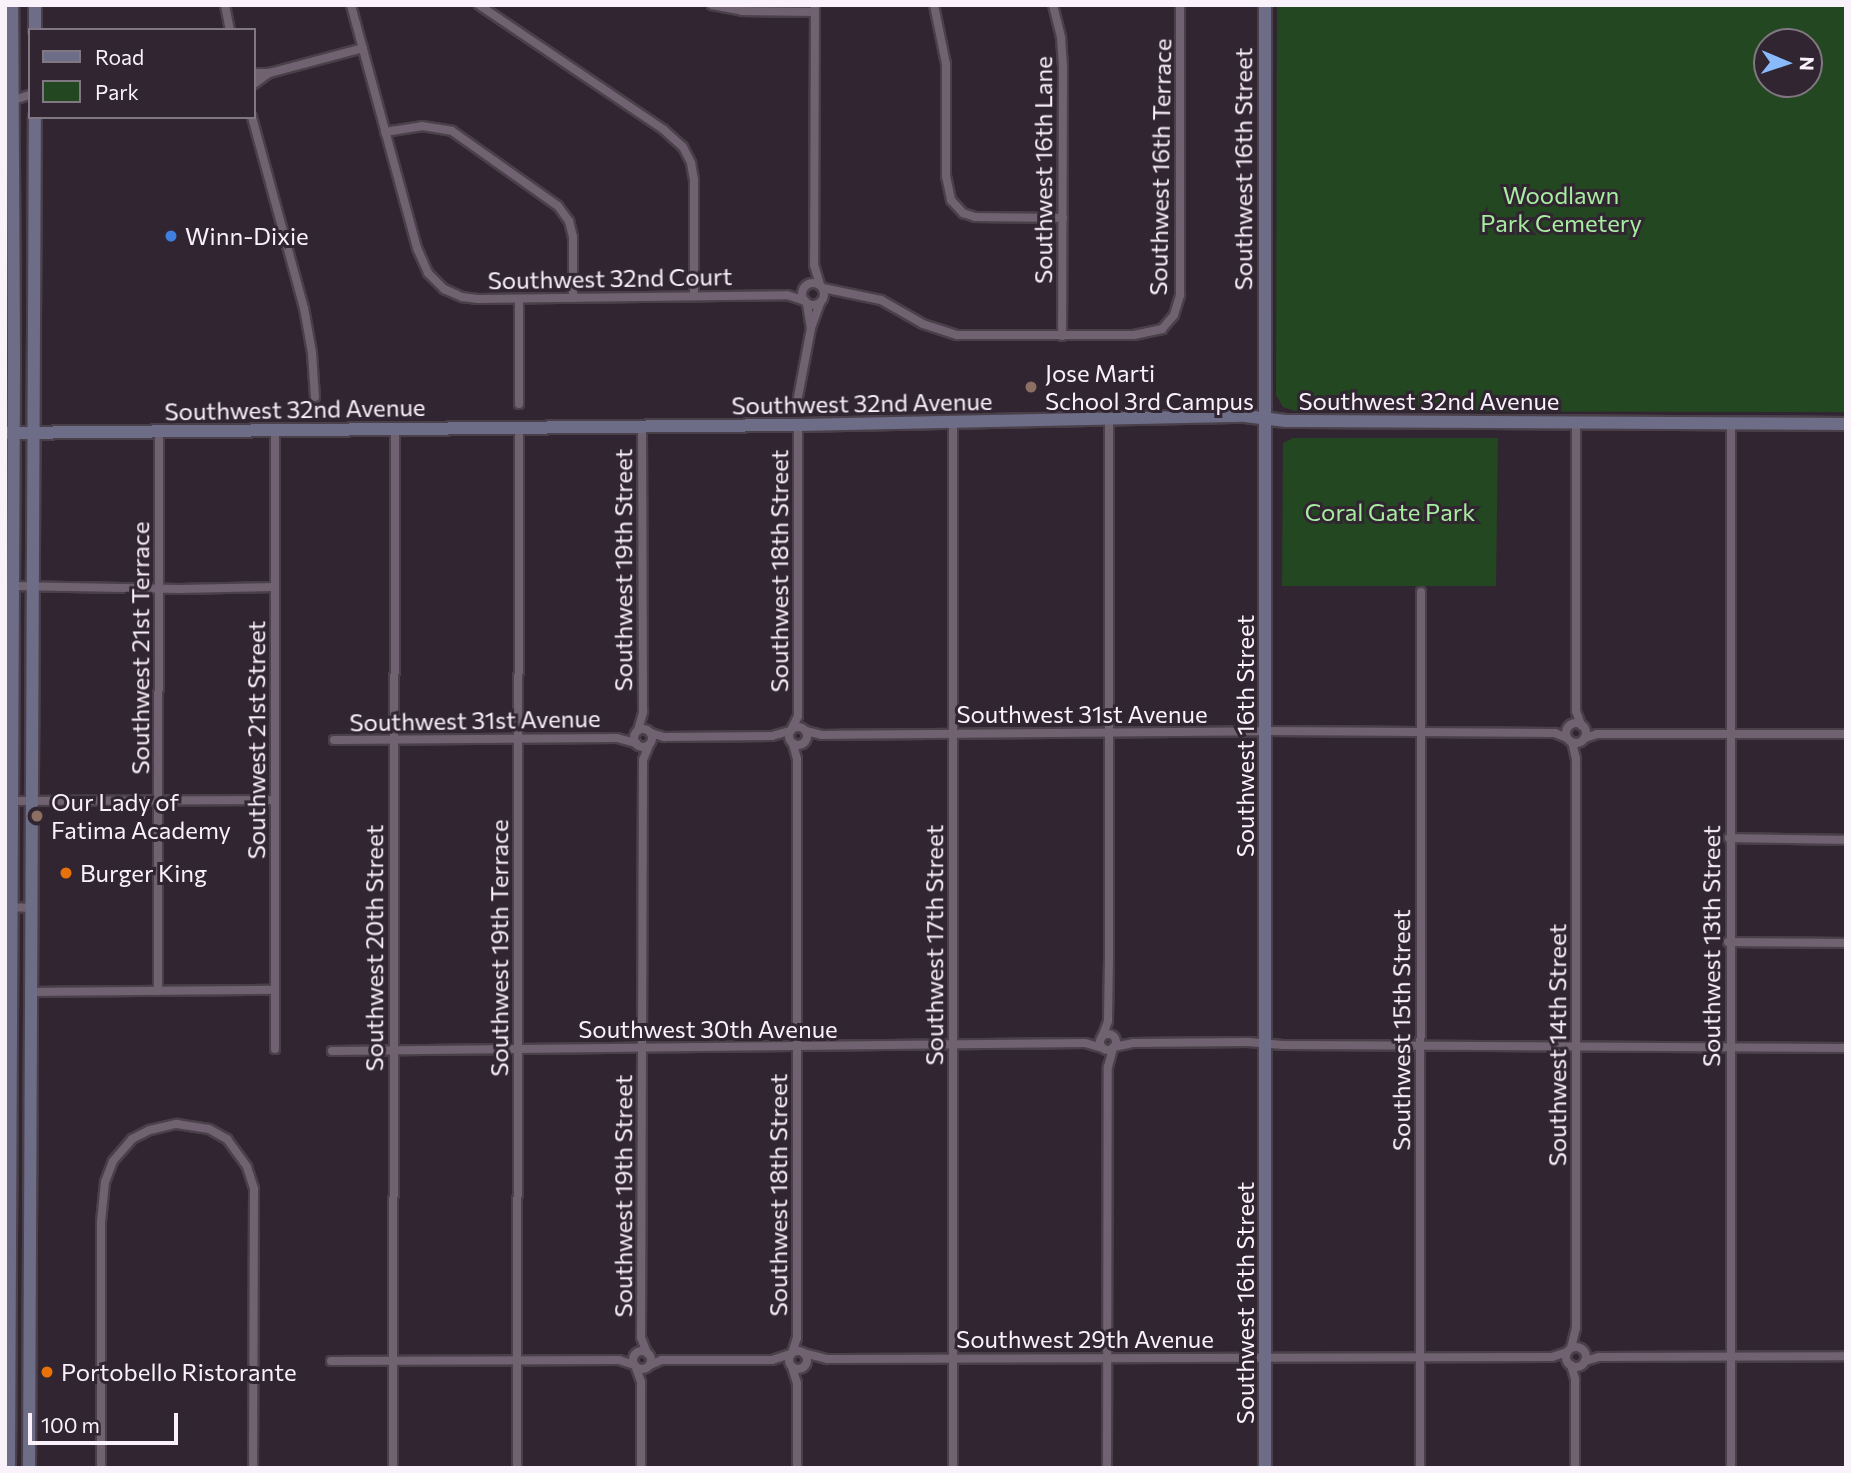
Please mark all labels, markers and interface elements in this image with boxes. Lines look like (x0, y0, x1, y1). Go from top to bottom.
legend (28, 28, 256, 119)
north arrow (1753, 28, 1823, 98)
street label: Southwest 16th Terrace (1143, 38, 1177, 296)
text: Road (95, 44, 144, 69)
street label: Southwest 16th Street (1229, 48, 1257, 290)
street label: Southwest 16th Lane (1029, 56, 1057, 284)
text: N (1796, 56, 1819, 71)
text: Park (95, 79, 139, 104)
park label: Woodlawn Park Cemetery (1480, 181, 1642, 237)
place label: Winn-Dixie (185, 222, 309, 250)
marker: Winn-Dixie (163, 228, 179, 244)
street label: Southwest 32nd Court (487, 261, 733, 295)
place label: Jose Marti School 3rd Campus (1045, 359, 1254, 415)
marker: Jose Marti School 3rd Campus (1023, 379, 1039, 395)
street label: Southwest 32nd Avenue (731, 386, 993, 420)
street label: Southwest 32nd Avenue (1298, 387, 1560, 415)
street label: Southwest 32nd Avenue (164, 392, 426, 426)
street label: Southwest 19th Street (609, 449, 637, 691)
street label: Southwest 18th Street (765, 450, 793, 692)
park label: Coral Gate Park (1305, 498, 1475, 526)
street label: Southwest 21st Terrace (126, 522, 154, 774)
street label: Southwest 16th Street (1231, 615, 1259, 857)
street label: Southwest 21st Street (242, 621, 270, 859)
street label: Southwest 31st Avenue (956, 700, 1208, 728)
street label: Southwest 31st Avenue (349, 703, 601, 737)
place label: Our Lady of Fatima Academy (51, 788, 231, 844)
marker: Our Lady of Fatima Academy (29, 808, 45, 824)
street label: Southwest 19th Terrace (485, 819, 513, 1077)
street label: Southwest 20th Street (360, 825, 388, 1071)
street label: Southwest 17th Street (920, 825, 948, 1065)
street label: Southwest 13th Street (1697, 825, 1725, 1067)
place label: Burger King (80, 859, 207, 887)
marker: Burger King (58, 865, 74, 881)
street label: Southwest 15th Street (1387, 909, 1415, 1151)
street label: Southwest 14th Street (1543, 924, 1571, 1166)
street label: Southwest 30th Avenue (578, 1015, 838, 1043)
street label: Southwest 18th Street (764, 1074, 792, 1316)
street label: Southwest 19th Street (609, 1075, 637, 1317)
street label: Southwest 16th Street (1231, 1182, 1259, 1424)
street label: Southwest 29th Avenue (956, 1325, 1214, 1353)
place label: Portobello Ristorante (61, 1358, 297, 1386)
marker: Portobello Ristorante (39, 1364, 55, 1380)
scale bar (32, 1400, 182, 1444)
text: 100 m (41, 1412, 100, 1437)

